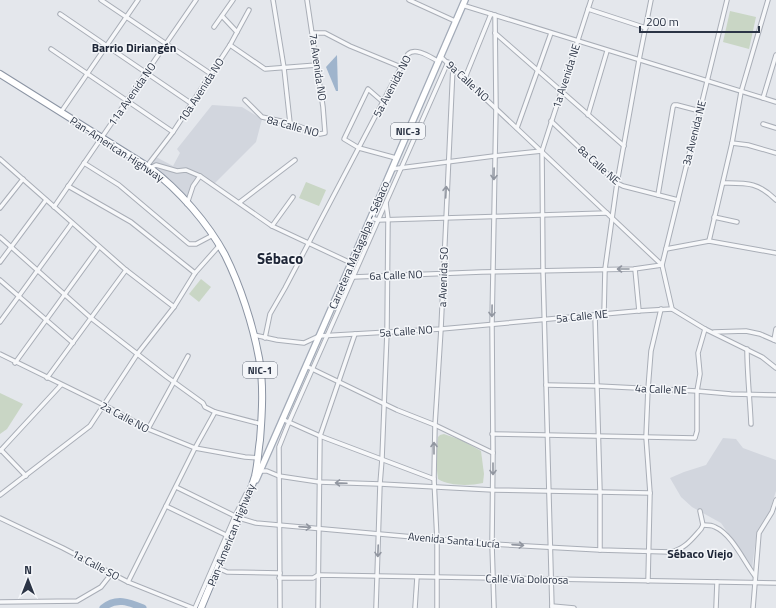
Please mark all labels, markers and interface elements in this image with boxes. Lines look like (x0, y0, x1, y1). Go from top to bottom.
scale bar (640, 8, 759, 34)
text: 200 m (646, 12, 679, 31)
street label: 7a Avenida NO (305, 32, 331, 102)
district label: Barrio Diriangén (92, 38, 176, 57)
street label: 1a Avenida NE (548, 42, 584, 110)
street label: 5a Avenida NO (369, 52, 415, 120)
street label: 10a Avenida NO (174, 55, 228, 125)
street label: 9a Calle NO (443, 57, 493, 105)
street label: 11a Avenida NO (104, 59, 160, 129)
street label: 3a Avenida NE (678, 99, 710, 167)
street label: 8a Calle NO (265, 111, 321, 141)
street label: Pan-American Highway (67, 113, 168, 186)
road number: NIC-3 (391, 123, 425, 139)
street label: 8a Calle NE (574, 142, 624, 188)
one-way arrow (490, 167, 498, 180)
street label: Carretera Matagalpa - Sébaco (325, 178, 393, 312)
one-way arrow (443, 186, 450, 199)
district label: Sébaco (257, 247, 303, 270)
street label: a Avenida SO (434, 247, 452, 307)
one-way arrow (617, 265, 630, 273)
street label: 6a Calle NO (369, 266, 423, 284)
one-way arrow (488, 304, 496, 317)
street label: 5a Calle NE (555, 305, 609, 327)
street label: 5a Calle NO (379, 321, 433, 341)
road number: NIC-1 (243, 362, 277, 378)
street label: 4a Calle NE (635, 380, 687, 398)
street label: 2a Calle NO (98, 397, 152, 437)
one-way arrow (430, 442, 438, 455)
one-way arrow (489, 462, 497, 475)
one-way arrow (335, 479, 348, 487)
street label: Pan-American Highway (203, 481, 259, 589)
one-way arrow (298, 524, 311, 531)
street label: Avenida Santa Lucía (407, 528, 501, 552)
one-way arrow (511, 542, 524, 549)
one-way arrow (374, 544, 382, 557)
district label: Sébaco Viejo (667, 544, 733, 563)
street label: 1a Calle SO (69, 546, 123, 584)
north arrow (8, 560, 48, 600)
text: N (24, 562, 32, 578)
street label: Calle Vía Dolorosa (486, 570, 569, 588)

